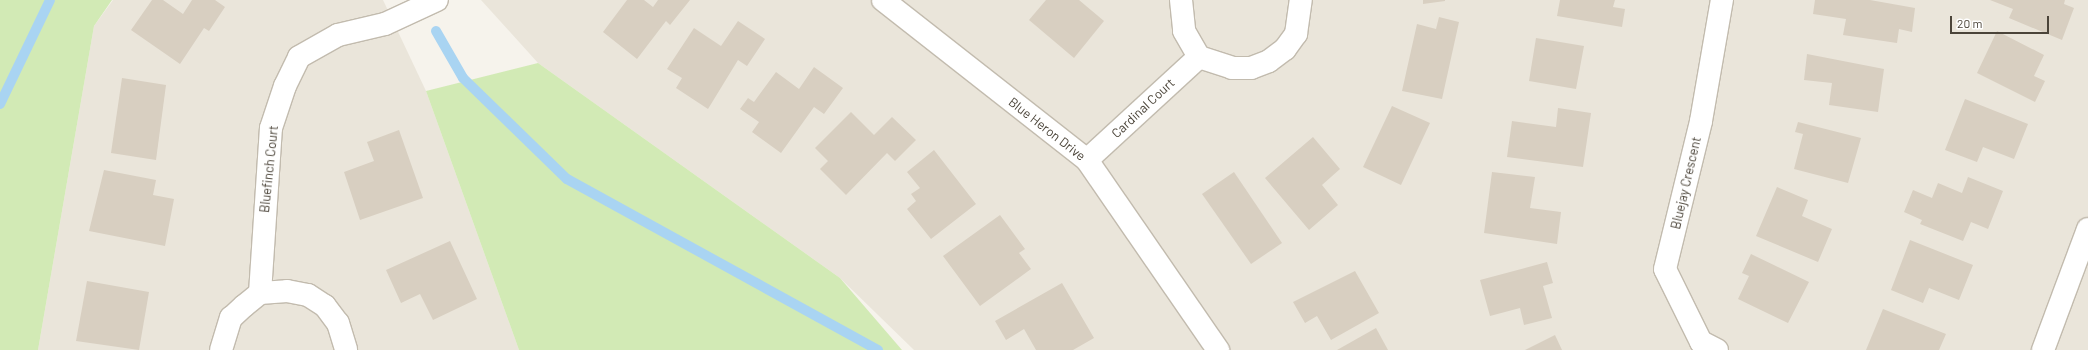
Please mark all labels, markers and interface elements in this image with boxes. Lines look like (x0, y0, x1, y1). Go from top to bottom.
scale bar (1952, 8, 2051, 34)
text: 20 m (1957, 16, 1983, 30)
street label: Cardinal Court (1108, 75, 1178, 141)
street label: Blue Heron Drive (1005, 94, 1089, 164)
street label: Bluefinch Court (257, 124, 281, 214)
street label: Bluejay Crescent (1668, 135, 1704, 231)

